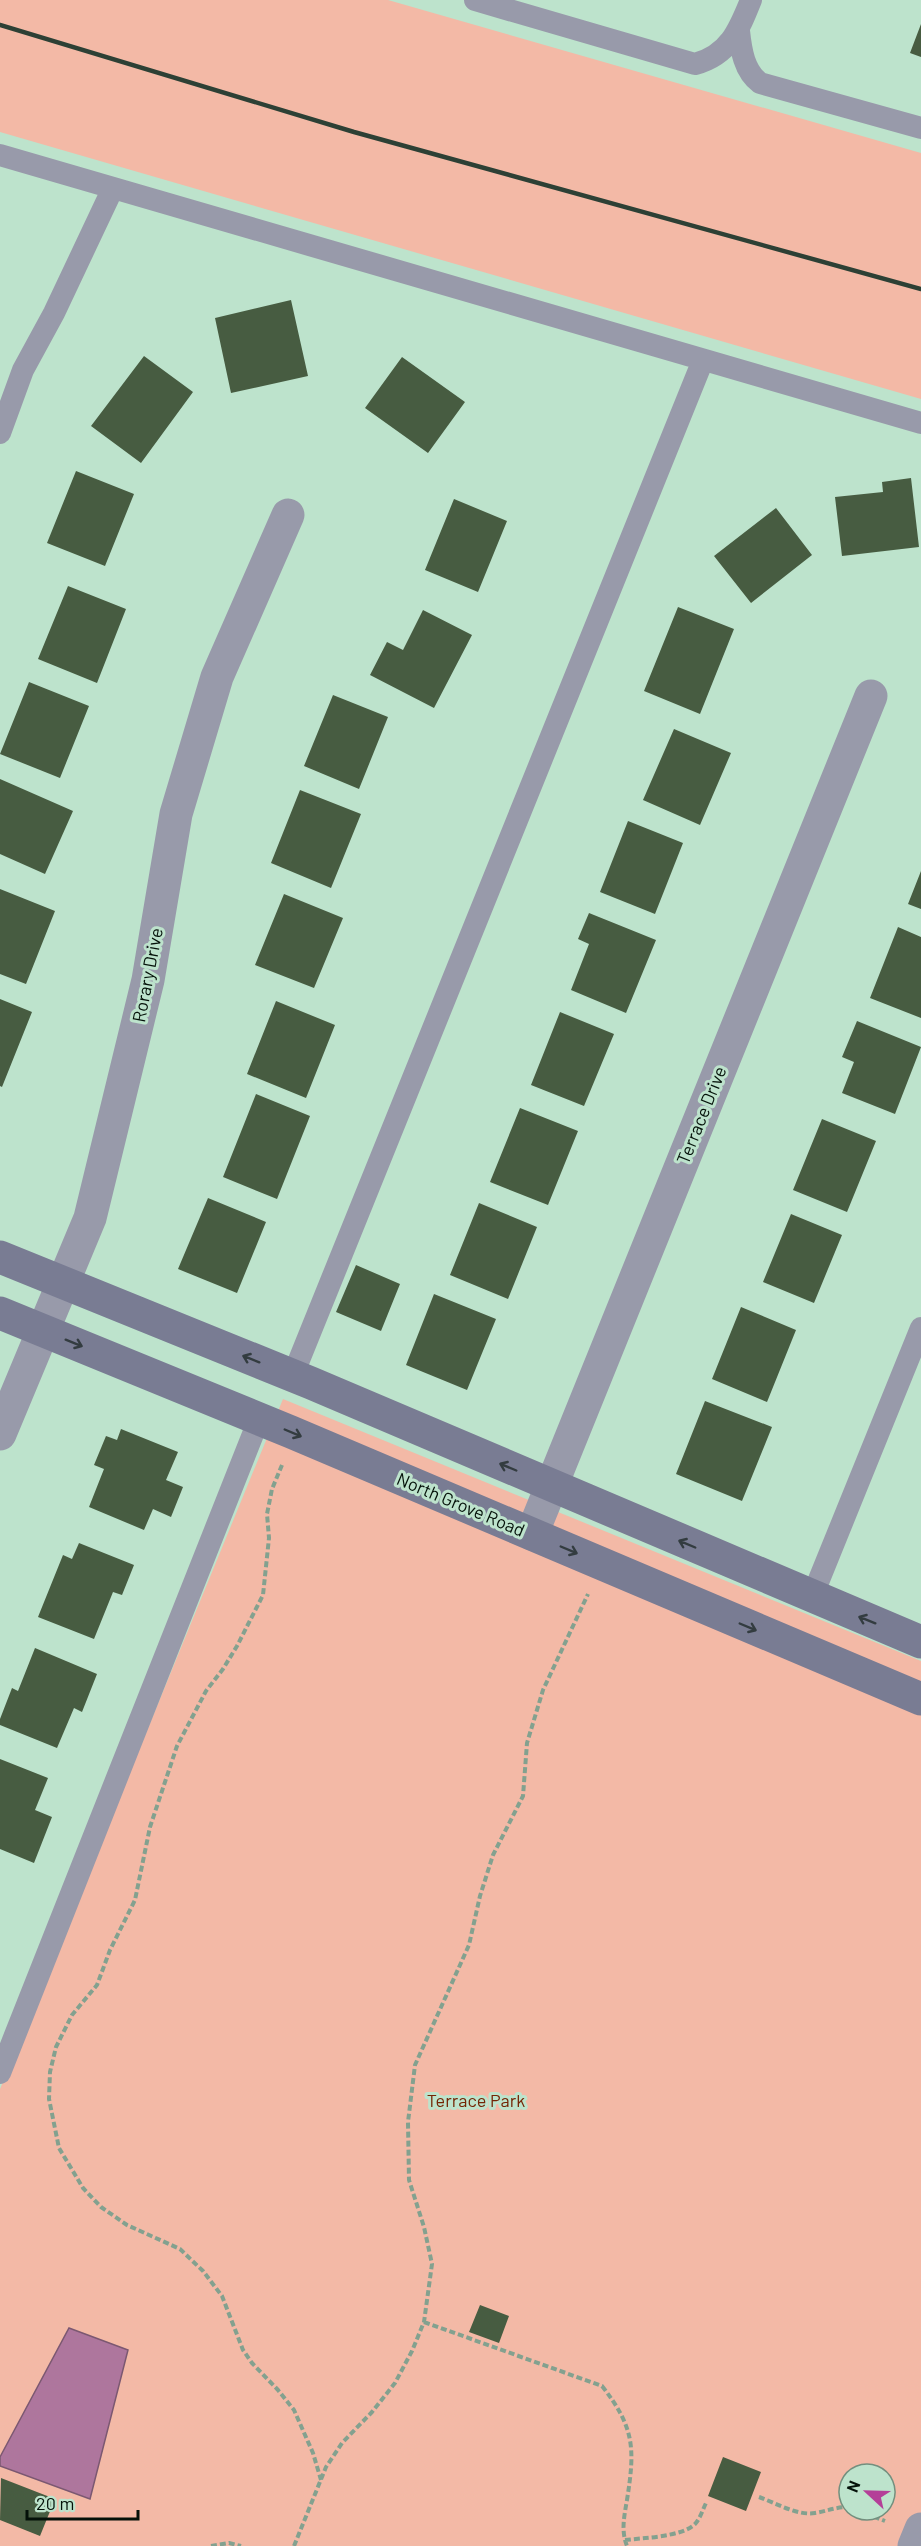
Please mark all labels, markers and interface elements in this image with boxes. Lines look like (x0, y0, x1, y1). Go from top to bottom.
street label: Rorary Drive (127, 926, 167, 1024)
street label: Terrace Drive (671, 1063, 731, 1167)
one-way arrow (64, 1338, 82, 1349)
one-way arrow (242, 1352, 261, 1363)
one-way arrow (284, 1427, 302, 1439)
one-way arrow (500, 1461, 518, 1472)
street label: North Grove Road (394, 1467, 528, 1541)
one-way arrow (679, 1537, 697, 1549)
one-way arrow (559, 1545, 578, 1556)
one-way arrow (858, 1614, 877, 1625)
one-way arrow (739, 1622, 757, 1633)
park label: Terrace Park (427, 2089, 525, 2111)
north arrow (837, 2462, 897, 2522)
text: N (842, 2478, 863, 2495)
scale bar (27, 2483, 138, 2521)
text: 20 m (36, 2492, 74, 2514)

